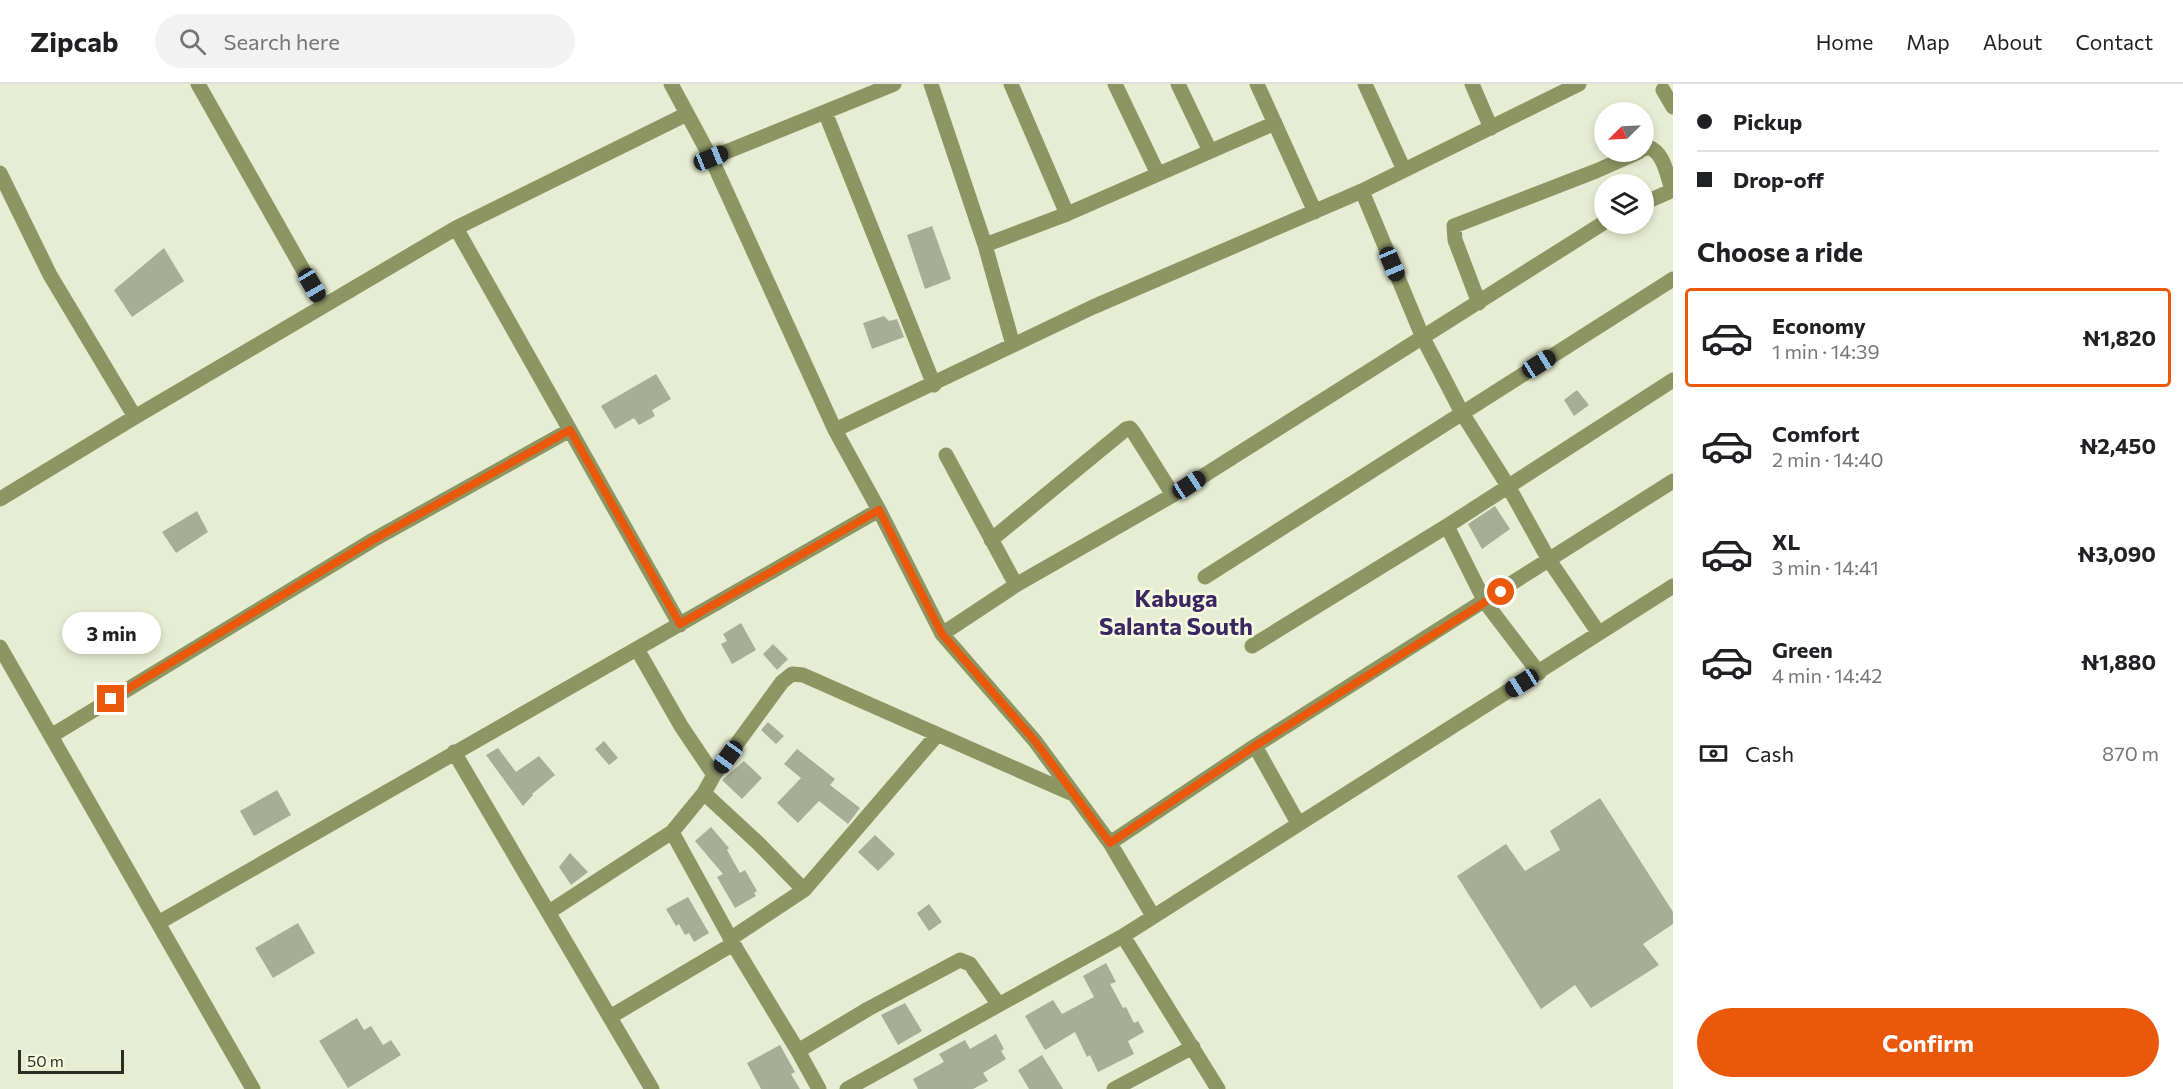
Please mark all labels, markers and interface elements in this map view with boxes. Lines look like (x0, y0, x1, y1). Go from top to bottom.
search box (155, 14, 575, 68)
text: Zipcab (30, 24, 119, 58)
icon: search (176, 25, 209, 58)
text: Search here (224, 28, 340, 55)
text: Home (1816, 29, 1873, 54)
text: Map (1906, 29, 1950, 54)
text: About (1983, 29, 2042, 54)
text: Contact (2075, 29, 2153, 54)
north arrow (1594, 102, 1654, 162)
map controls (1594, 102, 1654, 234)
text: Pickup (1733, 108, 1802, 135)
car (691, 143, 731, 173)
text: Drop-off (1733, 166, 1824, 193)
button: layers (1594, 174, 1654, 234)
text: Choose a ride (1697, 235, 1863, 268)
car (1377, 244, 1407, 284)
car (295, 265, 329, 305)
icon: car (1700, 311, 1754, 365)
text: Economy (1772, 312, 1866, 339)
text: ₦1,820 (2082, 324, 2156, 351)
text: 1 min · 14:39 (1772, 339, 1880, 363)
car (1519, 347, 1559, 381)
icon: car (1700, 419, 1754, 473)
text: Comfort (1772, 420, 1860, 447)
text: ₦2,450 (2079, 432, 2156, 459)
text: 2 min · 14:40 (1772, 447, 1884, 471)
car (1169, 468, 1209, 502)
icon: car (1700, 527, 1754, 581)
text: XL (1772, 528, 1800, 555)
text: ₦3,090 (2077, 540, 2156, 567)
text: 3 min · 14:41 (1772, 555, 1879, 579)
route start (1487, 578, 1514, 605)
district label: Kabuga Salanta South (1099, 583, 1253, 640)
callout: 3 min (62, 612, 160, 654)
text: 3 min (86, 621, 137, 645)
icon: car (1700, 635, 1754, 689)
text: Green (1772, 636, 1833, 663)
text: ₦1,880 (2081, 648, 2156, 675)
text: 4 min · 14:42 (1772, 663, 1882, 687)
car (1502, 666, 1542, 700)
route end (97, 685, 124, 712)
car (710, 737, 746, 777)
icon: cash (1697, 737, 1730, 770)
text: Cash (1745, 740, 1794, 767)
text: 870 m (2102, 741, 2159, 765)
button: Confirm (1697, 1008, 2159, 1077)
scale bar (18, 1047, 124, 1074)
text: 50 m (27, 1051, 64, 1070)

